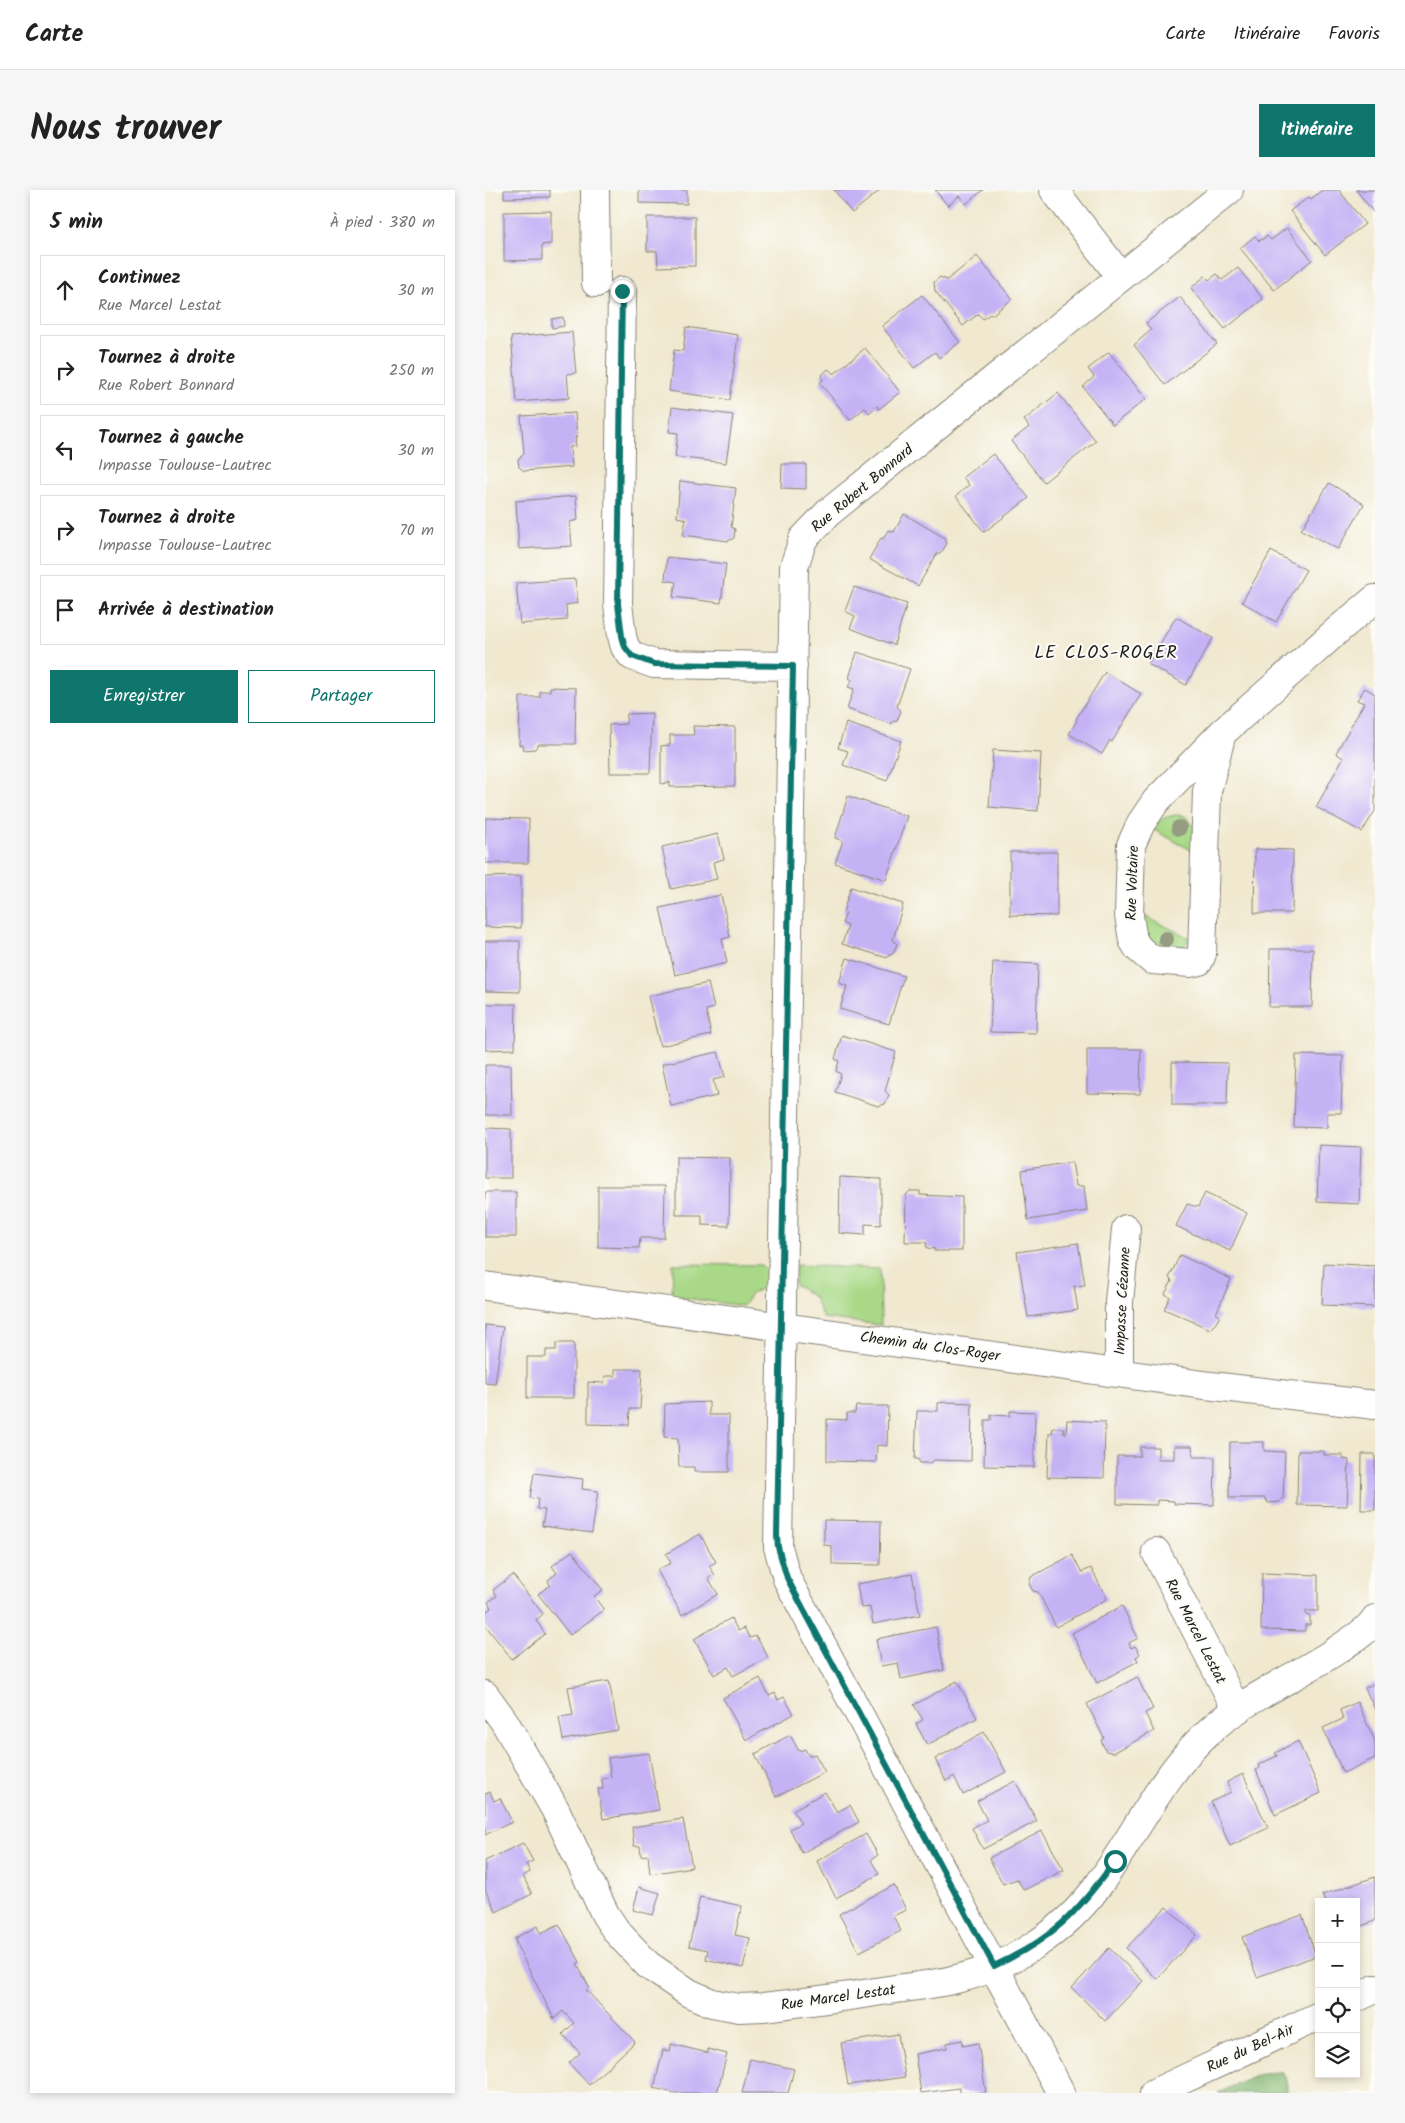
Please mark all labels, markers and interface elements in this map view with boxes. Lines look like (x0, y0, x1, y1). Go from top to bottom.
text: Carte (25, 15, 83, 54)
text: Carte (1165, 20, 1205, 49)
text: Itinéraire (1233, 20, 1300, 49)
text: Favoris (1328, 20, 1380, 49)
text: Nous trouver (30, 102, 221, 158)
button: Itinéraire (1259, 104, 1375, 157)
text: 5 min (50, 206, 103, 239)
text: À pied · 380 m (330, 210, 435, 235)
text: Continuez (98, 263, 181, 293)
icon: ahead (51, 276, 79, 304)
text: 30 m (398, 278, 434, 303)
route end (611, 280, 634, 303)
text: Rue Marcel Lestat (98, 293, 221, 318)
text: Tournez à droite (98, 343, 235, 373)
icon: right (51, 356, 79, 384)
text: 250 m (389, 358, 434, 383)
text: Rue Robert Bonnard (98, 373, 234, 398)
text: Tournez à gauche (98, 423, 244, 453)
icon: left (51, 436, 79, 464)
text: 30 m (398, 438, 434, 463)
street label: Rue Robert Bonnard (806, 438, 920, 539)
text: Impasse Toulouse-Lautrec (98, 453, 272, 478)
text: Tournez à droite (98, 503, 235, 533)
icon: right (51, 516, 79, 544)
text: 70 m (399, 518, 434, 543)
text: Impasse Toulouse-Lautrec (98, 533, 272, 558)
text: Arrivée à destination (98, 595, 274, 625)
icon: arrive (51, 596, 79, 624)
district label: LE CLOS-ROGER (1034, 639, 1178, 668)
button: Enregistrer (50, 670, 238, 723)
button: Partager (248, 670, 435, 723)
street label: Rue Voltaire (1120, 845, 1146, 921)
street label: Impasse Cézanne (1108, 1246, 1138, 1356)
street label: Chemin du Clos-Roger (858, 1325, 1002, 1369)
street label: Rue Marcel Lestat (1158, 1574, 1232, 1689)
route start (1104, 1850, 1127, 1873)
map controls (1315, 1898, 1360, 2078)
button: + (1315, 1898, 1360, 1943)
button: − (1315, 1943, 1360, 1988)
street label: Rue Marcel Lestat (779, 1978, 897, 2018)
button: locate (1315, 1988, 1360, 2033)
street label: Rue du Bel-Air (1203, 2018, 1299, 2080)
button: layers (1315, 2033, 1360, 2078)

